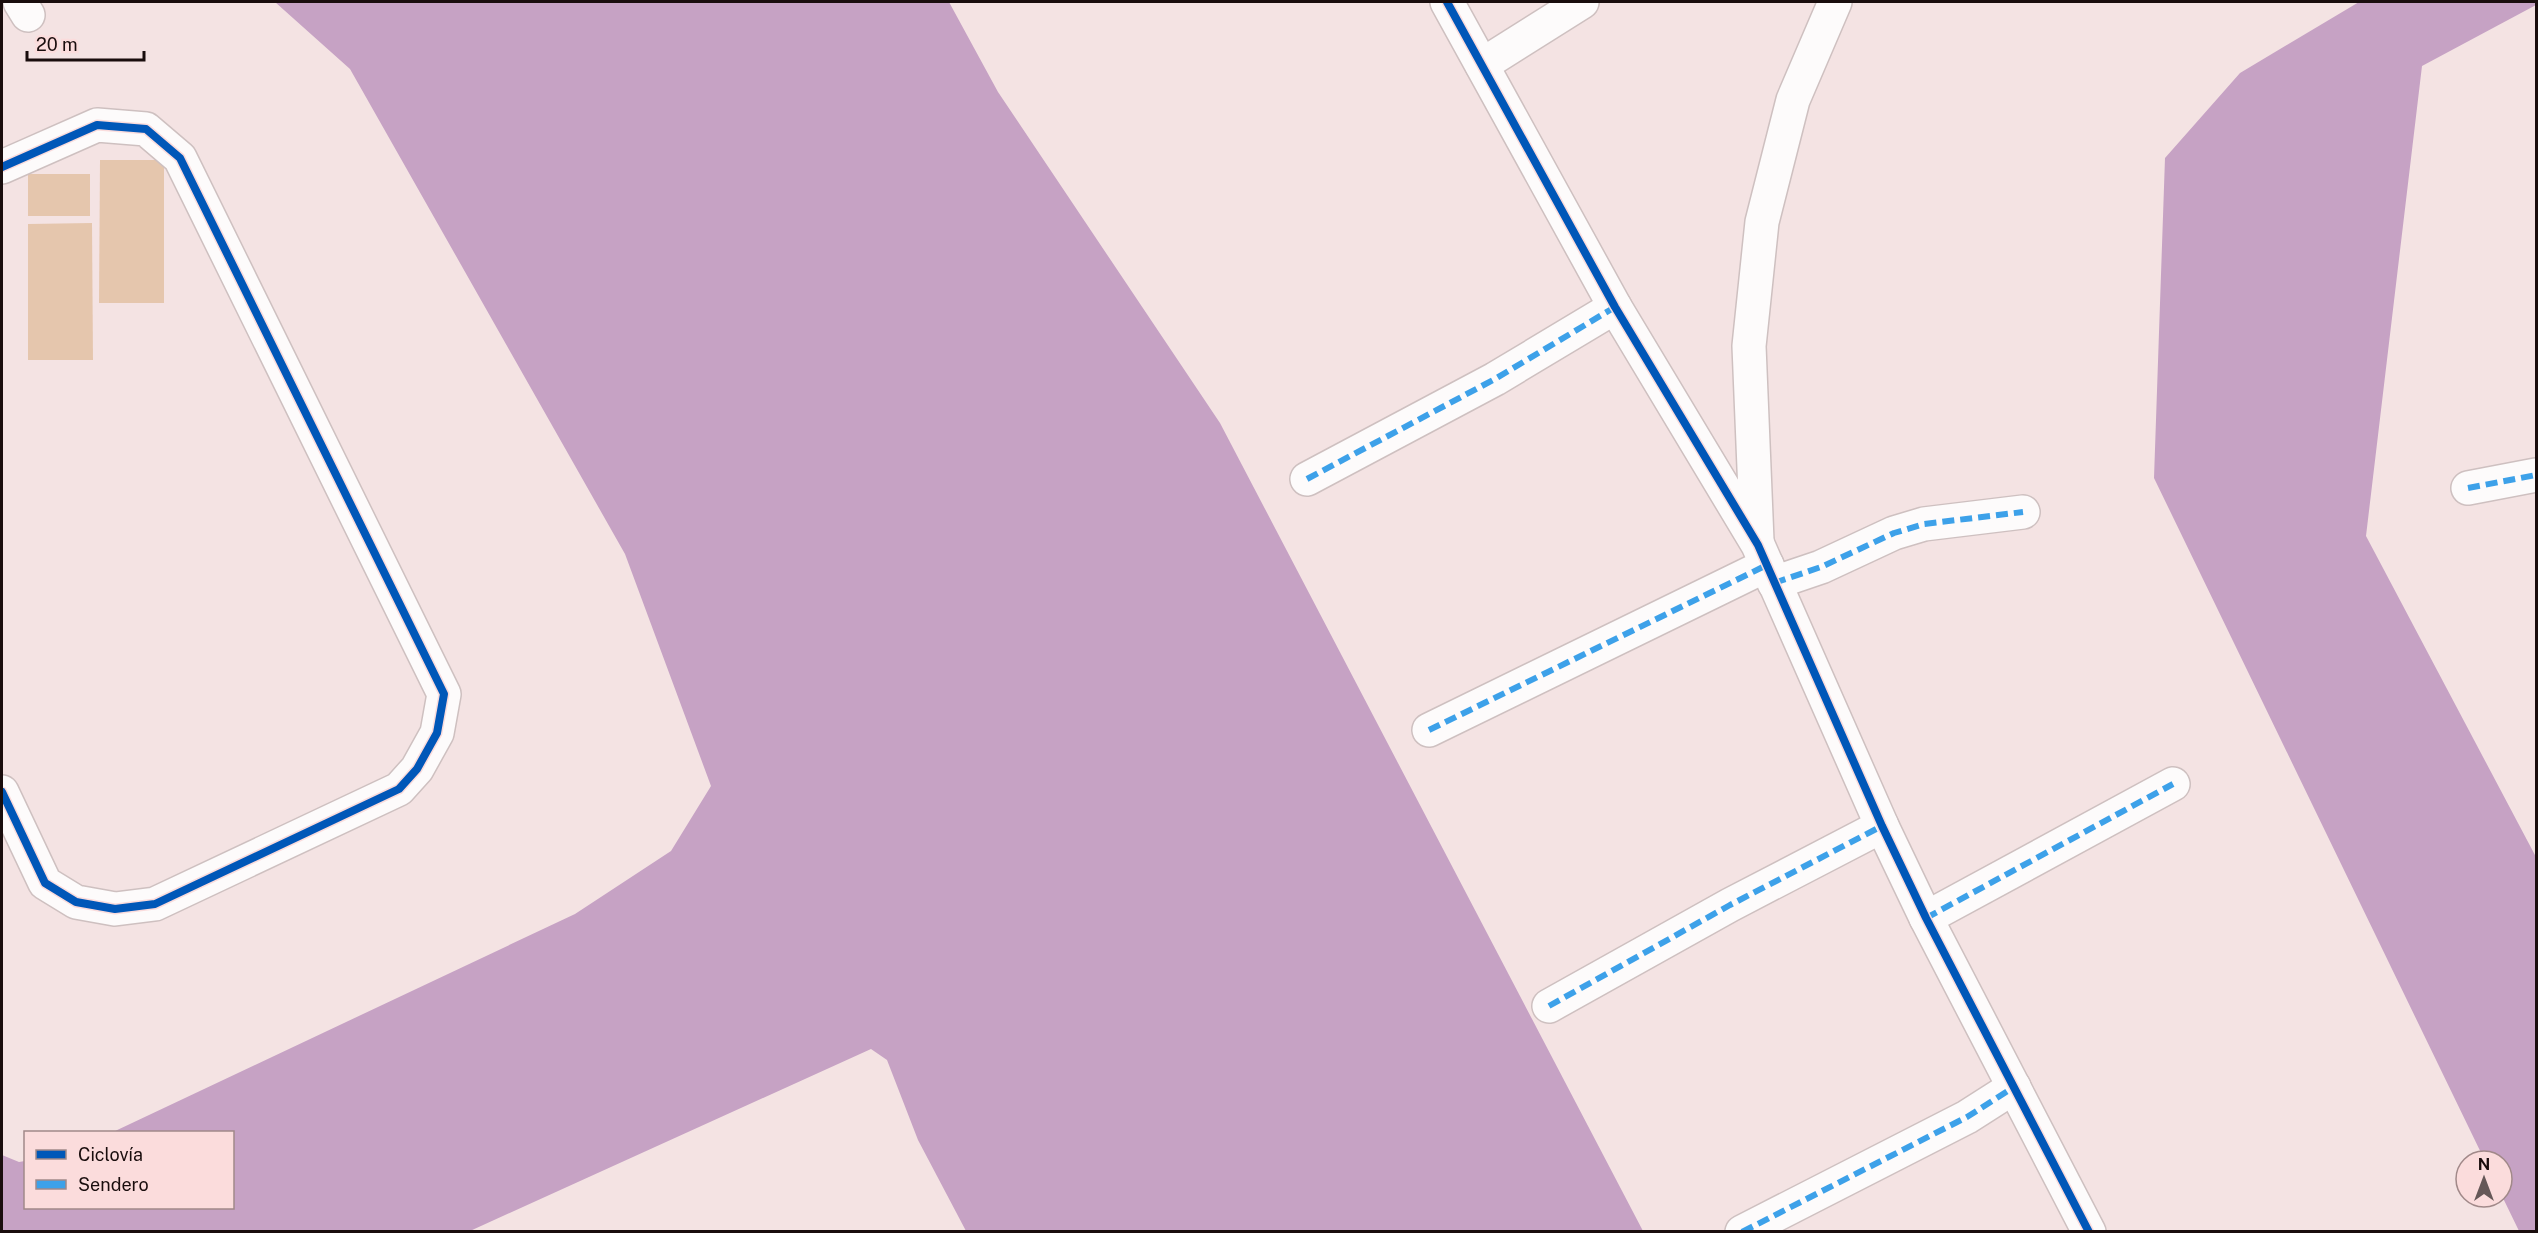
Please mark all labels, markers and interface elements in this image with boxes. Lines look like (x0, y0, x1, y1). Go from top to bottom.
scale bar (27, 24, 144, 62)
text: 20 m (36, 34, 78, 55)
legend (24, 1131, 234, 1209)
text: Ciclovía (78, 1144, 143, 1165)
north arrow (2454, 1149, 2514, 1209)
text: N (2478, 1155, 2490, 1174)
text: Sendero (78, 1174, 149, 1195)

